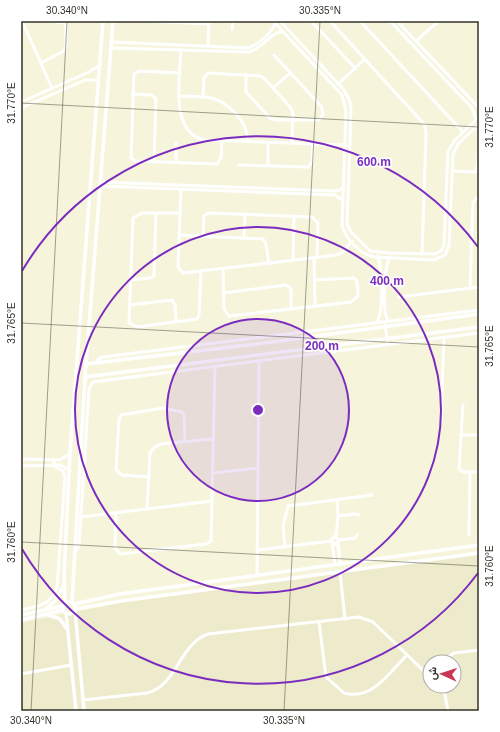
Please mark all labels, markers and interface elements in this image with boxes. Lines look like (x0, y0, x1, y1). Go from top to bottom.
text: 30.340°N (46, 5, 88, 16)
text: 30.335°N (299, 5, 341, 16)
text: 31.770°E (6, 82, 17, 124)
text: 31.770°E (484, 106, 495, 148)
text: 600 m (357, 155, 391, 169)
text: 400 m (370, 274, 404, 288)
text: 31.765°E (6, 302, 17, 344)
text: 31.765°E (484, 325, 495, 367)
text: 200 m (305, 339, 339, 353)
centre of rings (251, 403, 265, 417)
text: 31.760°E (6, 521, 17, 563)
text: 31.760°E (484, 545, 495, 587)
north arrow (422, 654, 462, 694)
text: ش (426, 667, 439, 680)
text: 30.340°N (10, 715, 52, 726)
text: 30.335°N (263, 715, 305, 726)

